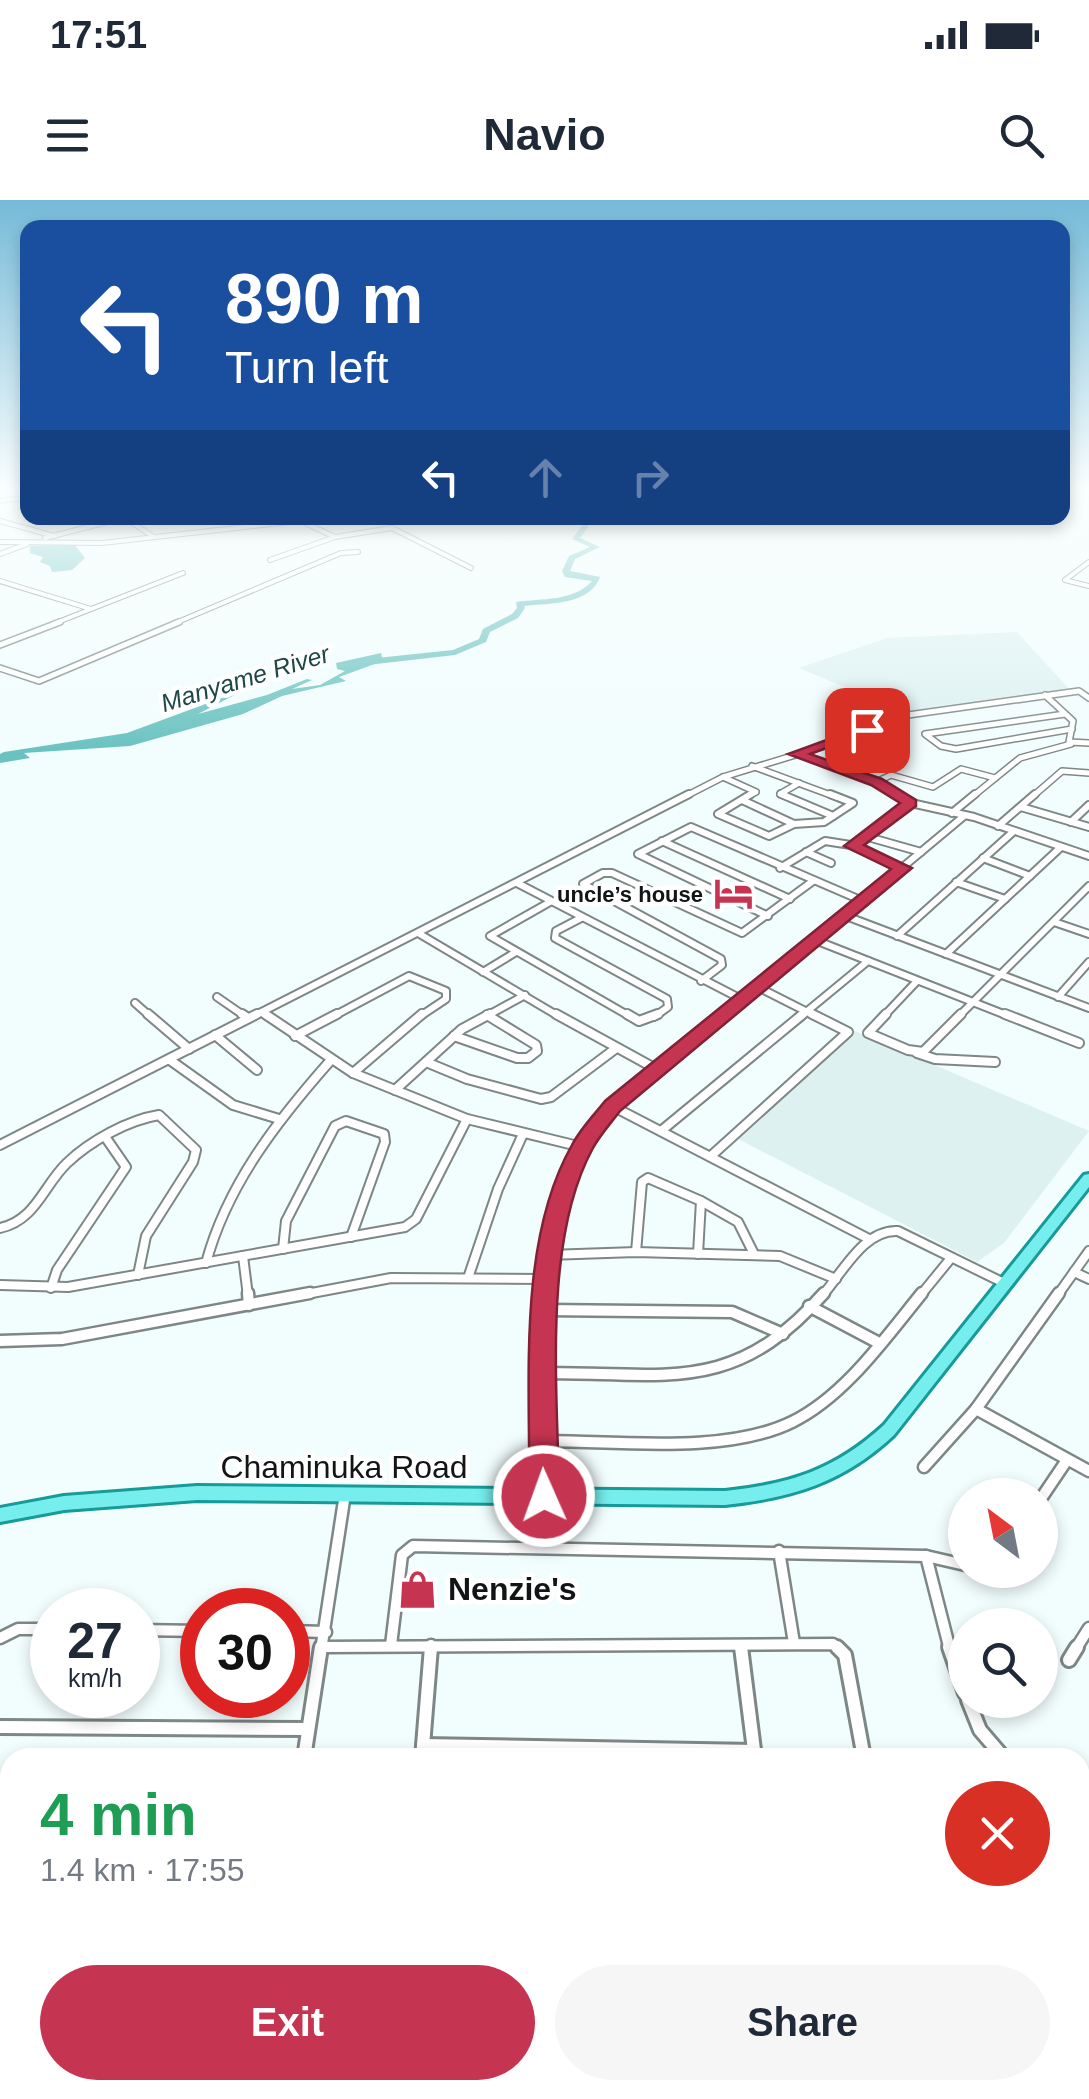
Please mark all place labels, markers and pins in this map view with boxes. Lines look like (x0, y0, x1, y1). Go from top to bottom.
pin (825, 688, 910, 773)
hotel icon: uncle’s house (712, 873, 754, 915)
place label: uncle’s house (557, 882, 703, 907)
shop icon: Nenzie's (397, 1568, 439, 1610)
place label: Nenzie's (448, 1571, 577, 1607)

